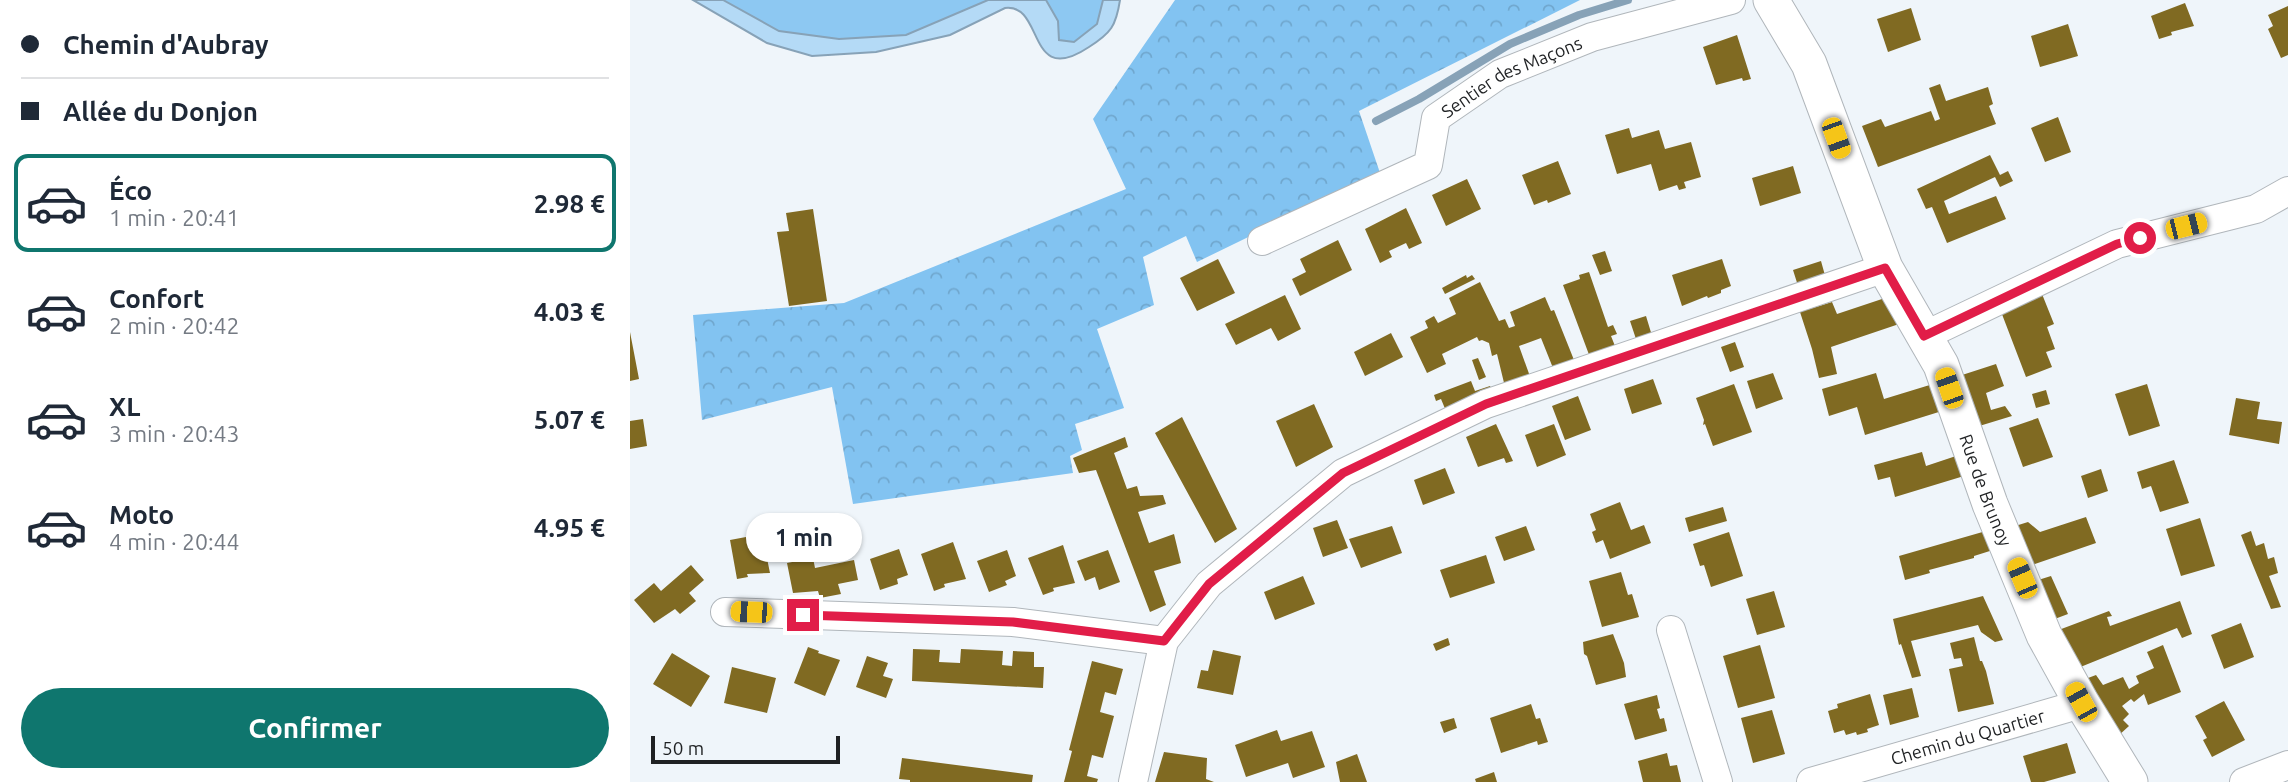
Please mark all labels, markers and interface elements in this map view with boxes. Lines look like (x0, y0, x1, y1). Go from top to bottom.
text: Chemin d'Aubray (63, 30, 269, 59)
street label: Sentier des Maçons (1437, 32, 1585, 121)
text: Allée du Donjon (63, 97, 258, 126)
car (1819, 115, 1854, 161)
icon: car (25, 172, 88, 235)
text: Éco (109, 176, 152, 205)
text: 2.98 € (534, 189, 605, 218)
text: 1 min · 20:41 (109, 205, 240, 230)
car (2164, 211, 2209, 241)
route start (2124, 222, 2156, 254)
icon: car (25, 280, 88, 343)
text: Confort (109, 284, 204, 313)
text: 4.03 € (534, 297, 605, 326)
text: 2 min · 20:42 (109, 313, 240, 338)
car (1933, 365, 1966, 411)
icon: car (25, 388, 88, 451)
text: XL (109, 392, 140, 421)
text: 5.07 € (534, 405, 605, 434)
text: 3 min · 20:43 (109, 421, 240, 446)
street label: Rue de Brunoy (1956, 431, 2016, 549)
icon: car (25, 496, 88, 559)
text: Moto (109, 500, 174, 529)
text: 4.95 € (534, 513, 605, 542)
callout: 1 min (745, 514, 861, 562)
text: 1 min (775, 525, 833, 550)
text: 4 min · 20:44 (109, 529, 240, 554)
car (2005, 555, 2040, 601)
route end (787, 599, 819, 631)
car (730, 601, 773, 623)
car (2062, 679, 2101, 725)
button: Confirmer (21, 688, 609, 768)
street label: Chemin du Quartier (1888, 705, 2047, 768)
scale bar (651, 733, 840, 765)
text: 50 m (662, 737, 704, 759)

